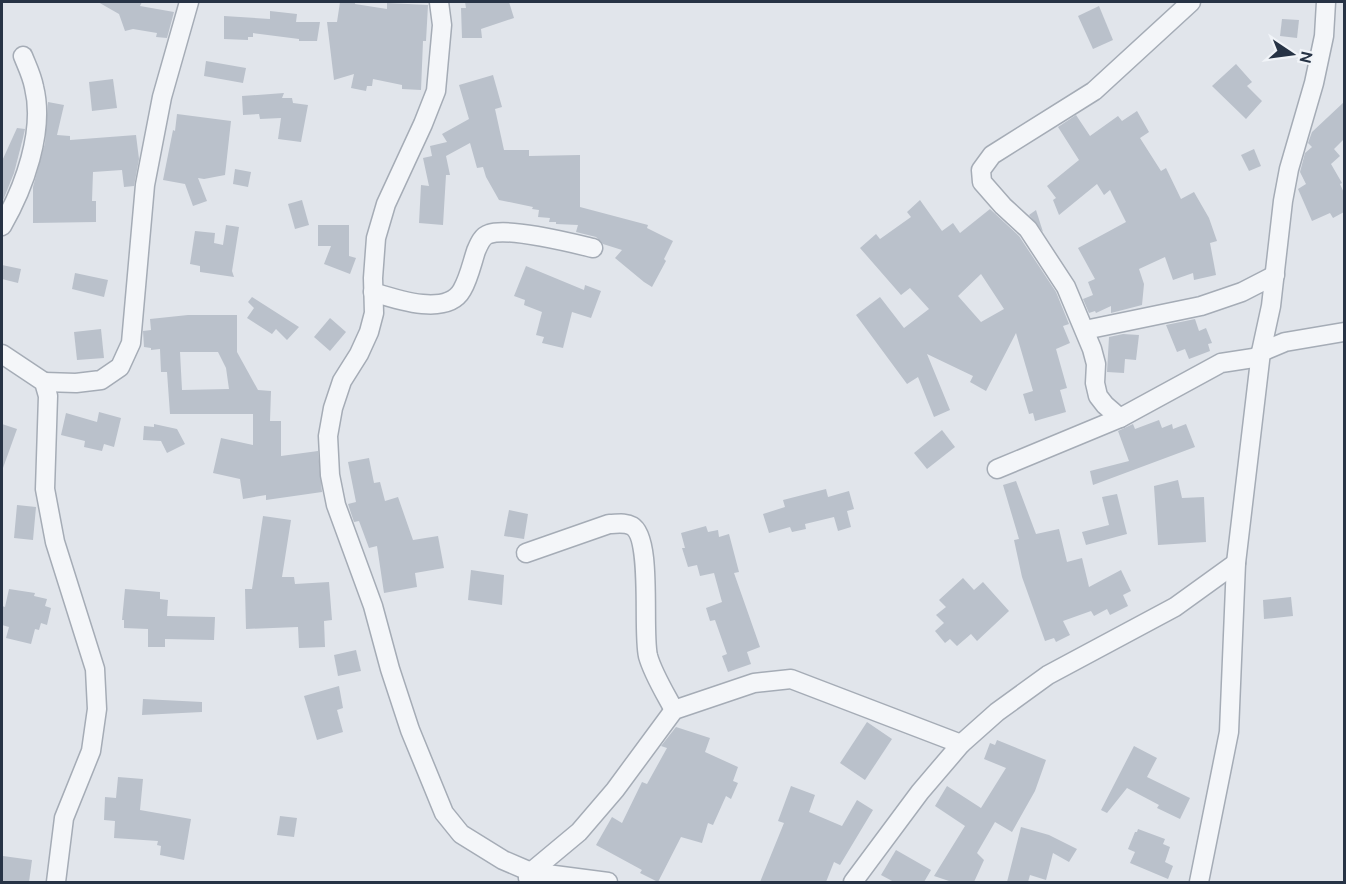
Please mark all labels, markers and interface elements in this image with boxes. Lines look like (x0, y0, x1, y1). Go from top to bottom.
north arrow (1262, 24, 1322, 84)
text: N (1297, 50, 1317, 65)

